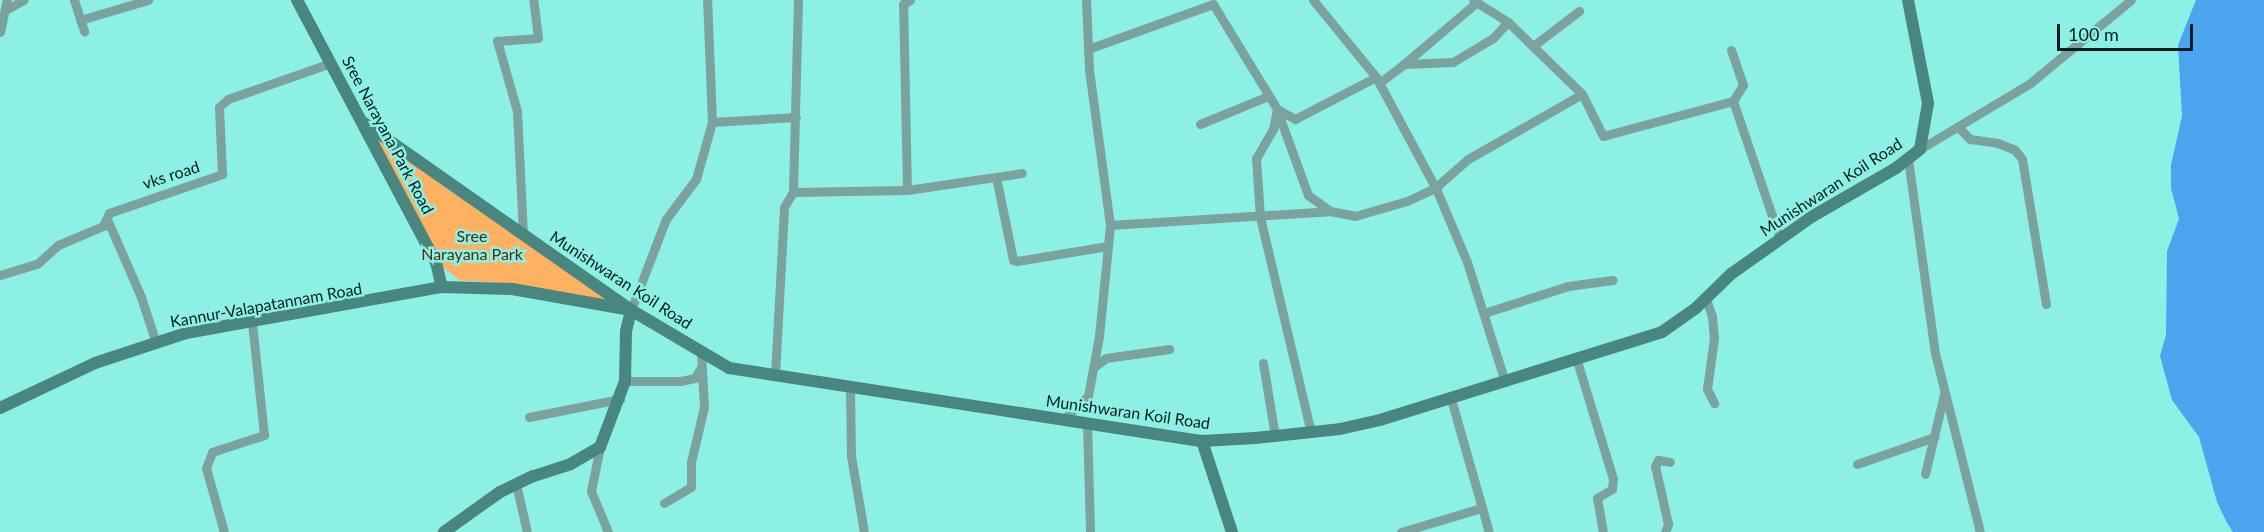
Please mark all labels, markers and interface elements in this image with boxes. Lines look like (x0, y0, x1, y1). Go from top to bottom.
scale bar (2060, 12, 2196, 50)
text: 100 m (2068, 23, 2119, 45)
street label: Sree Narayana Park Road (338, 53, 438, 217)
street label: Munishwaran Koil Road (1756, 134, 1906, 240)
street label: vks road (140, 157, 202, 193)
park label: Sree Narayana Park (421, 226, 523, 264)
street label: Munishwaran Koil Road (546, 227, 696, 333)
street label: Kannur-Valapatannam Road (169, 279, 363, 331)
street label: Munishwaran Koil Road (1045, 391, 1211, 433)

